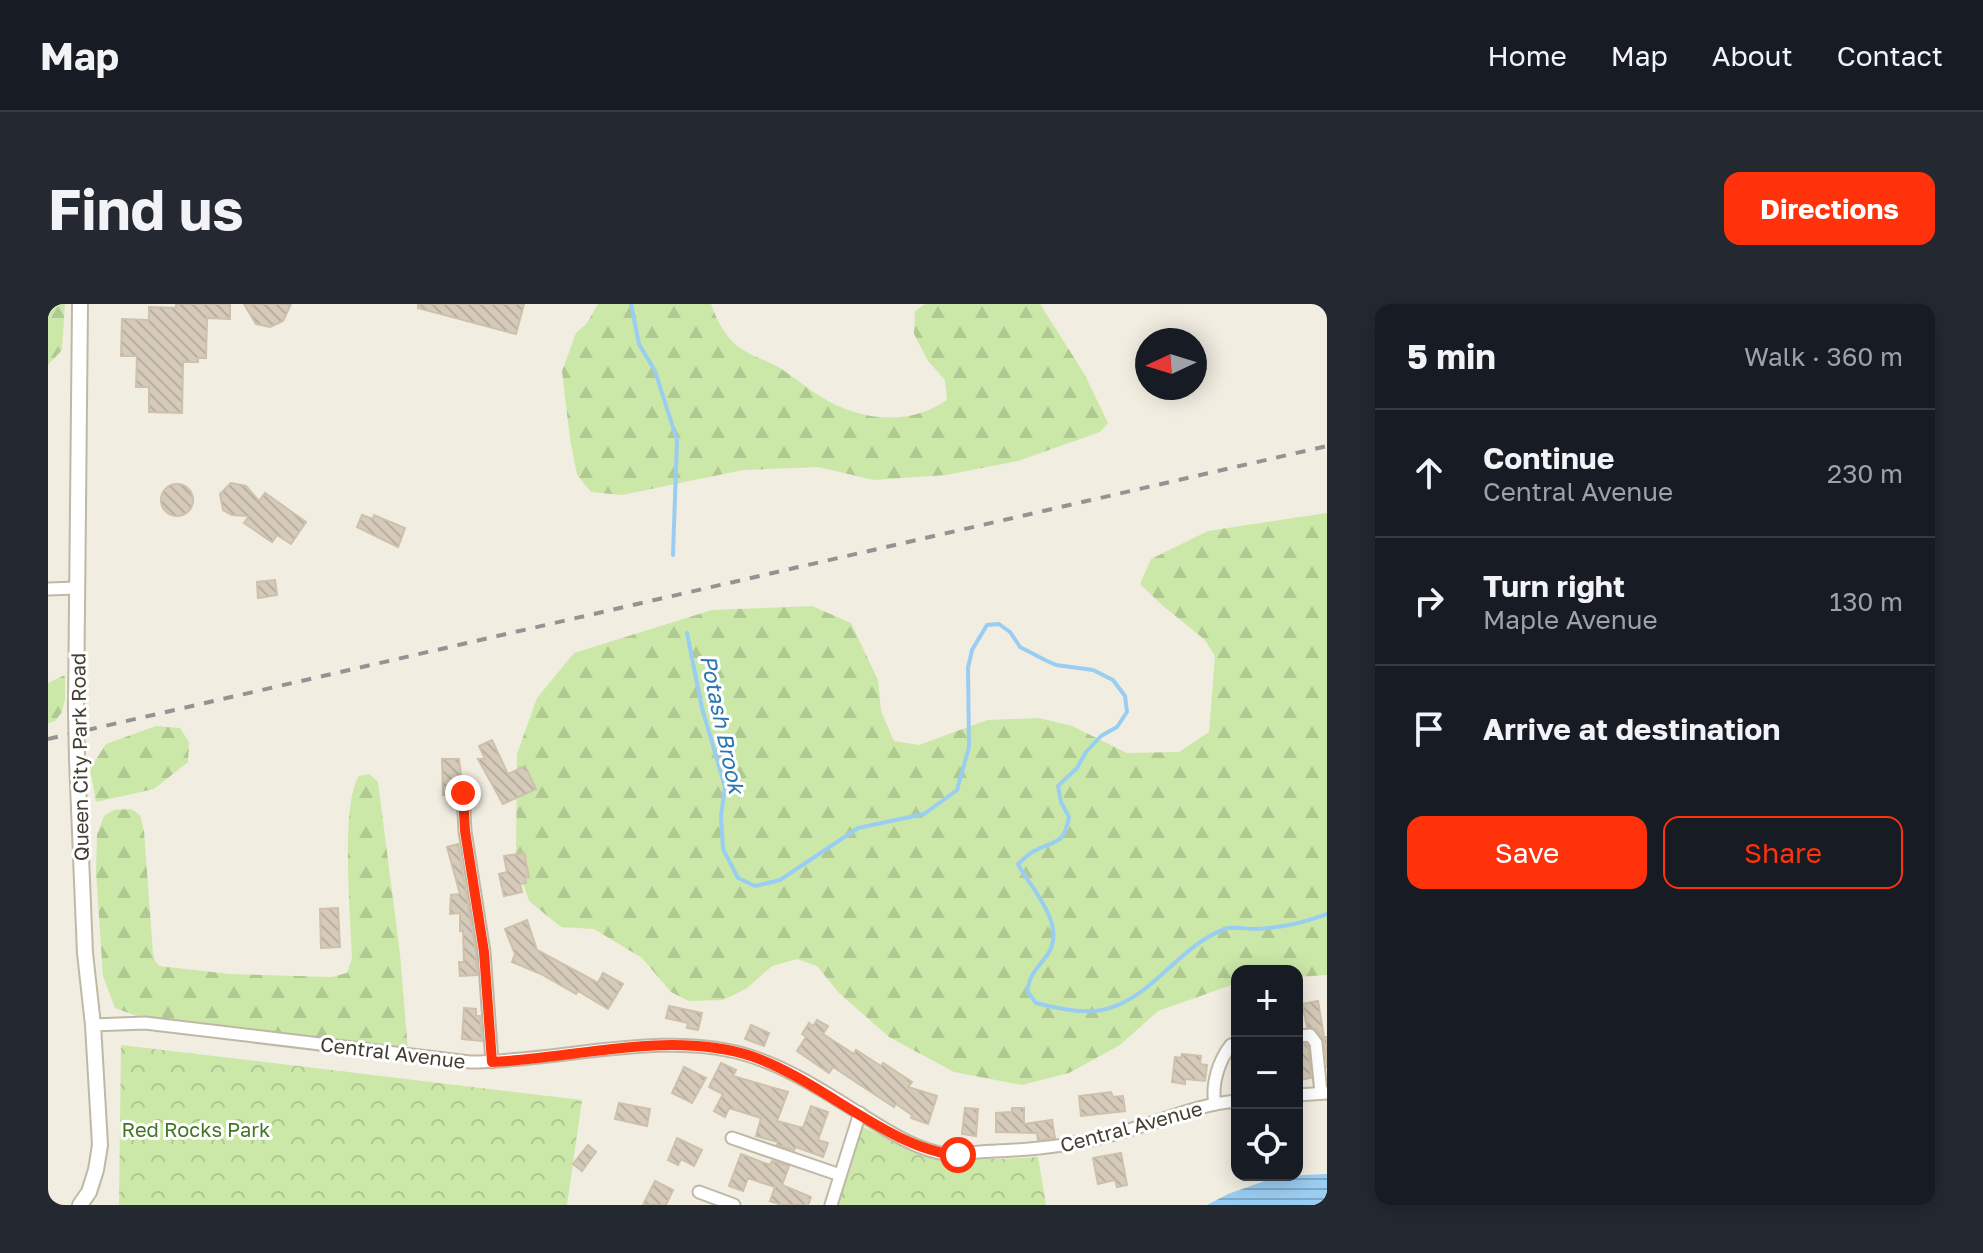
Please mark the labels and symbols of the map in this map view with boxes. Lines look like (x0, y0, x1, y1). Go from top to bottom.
north arrow (1135, 328, 1207, 400)
water label: Potash Brook (695, 652, 751, 798)
street label: Queen City Park Road (65, 653, 93, 861)
route end (445, 775, 481, 811)
street label: Central Avenue (319, 1031, 467, 1073)
street label: Central Avenue (1057, 1095, 1205, 1157)
park label: Red Rocks Park (122, 1117, 270, 1141)
route start (940, 1137, 976, 1173)

